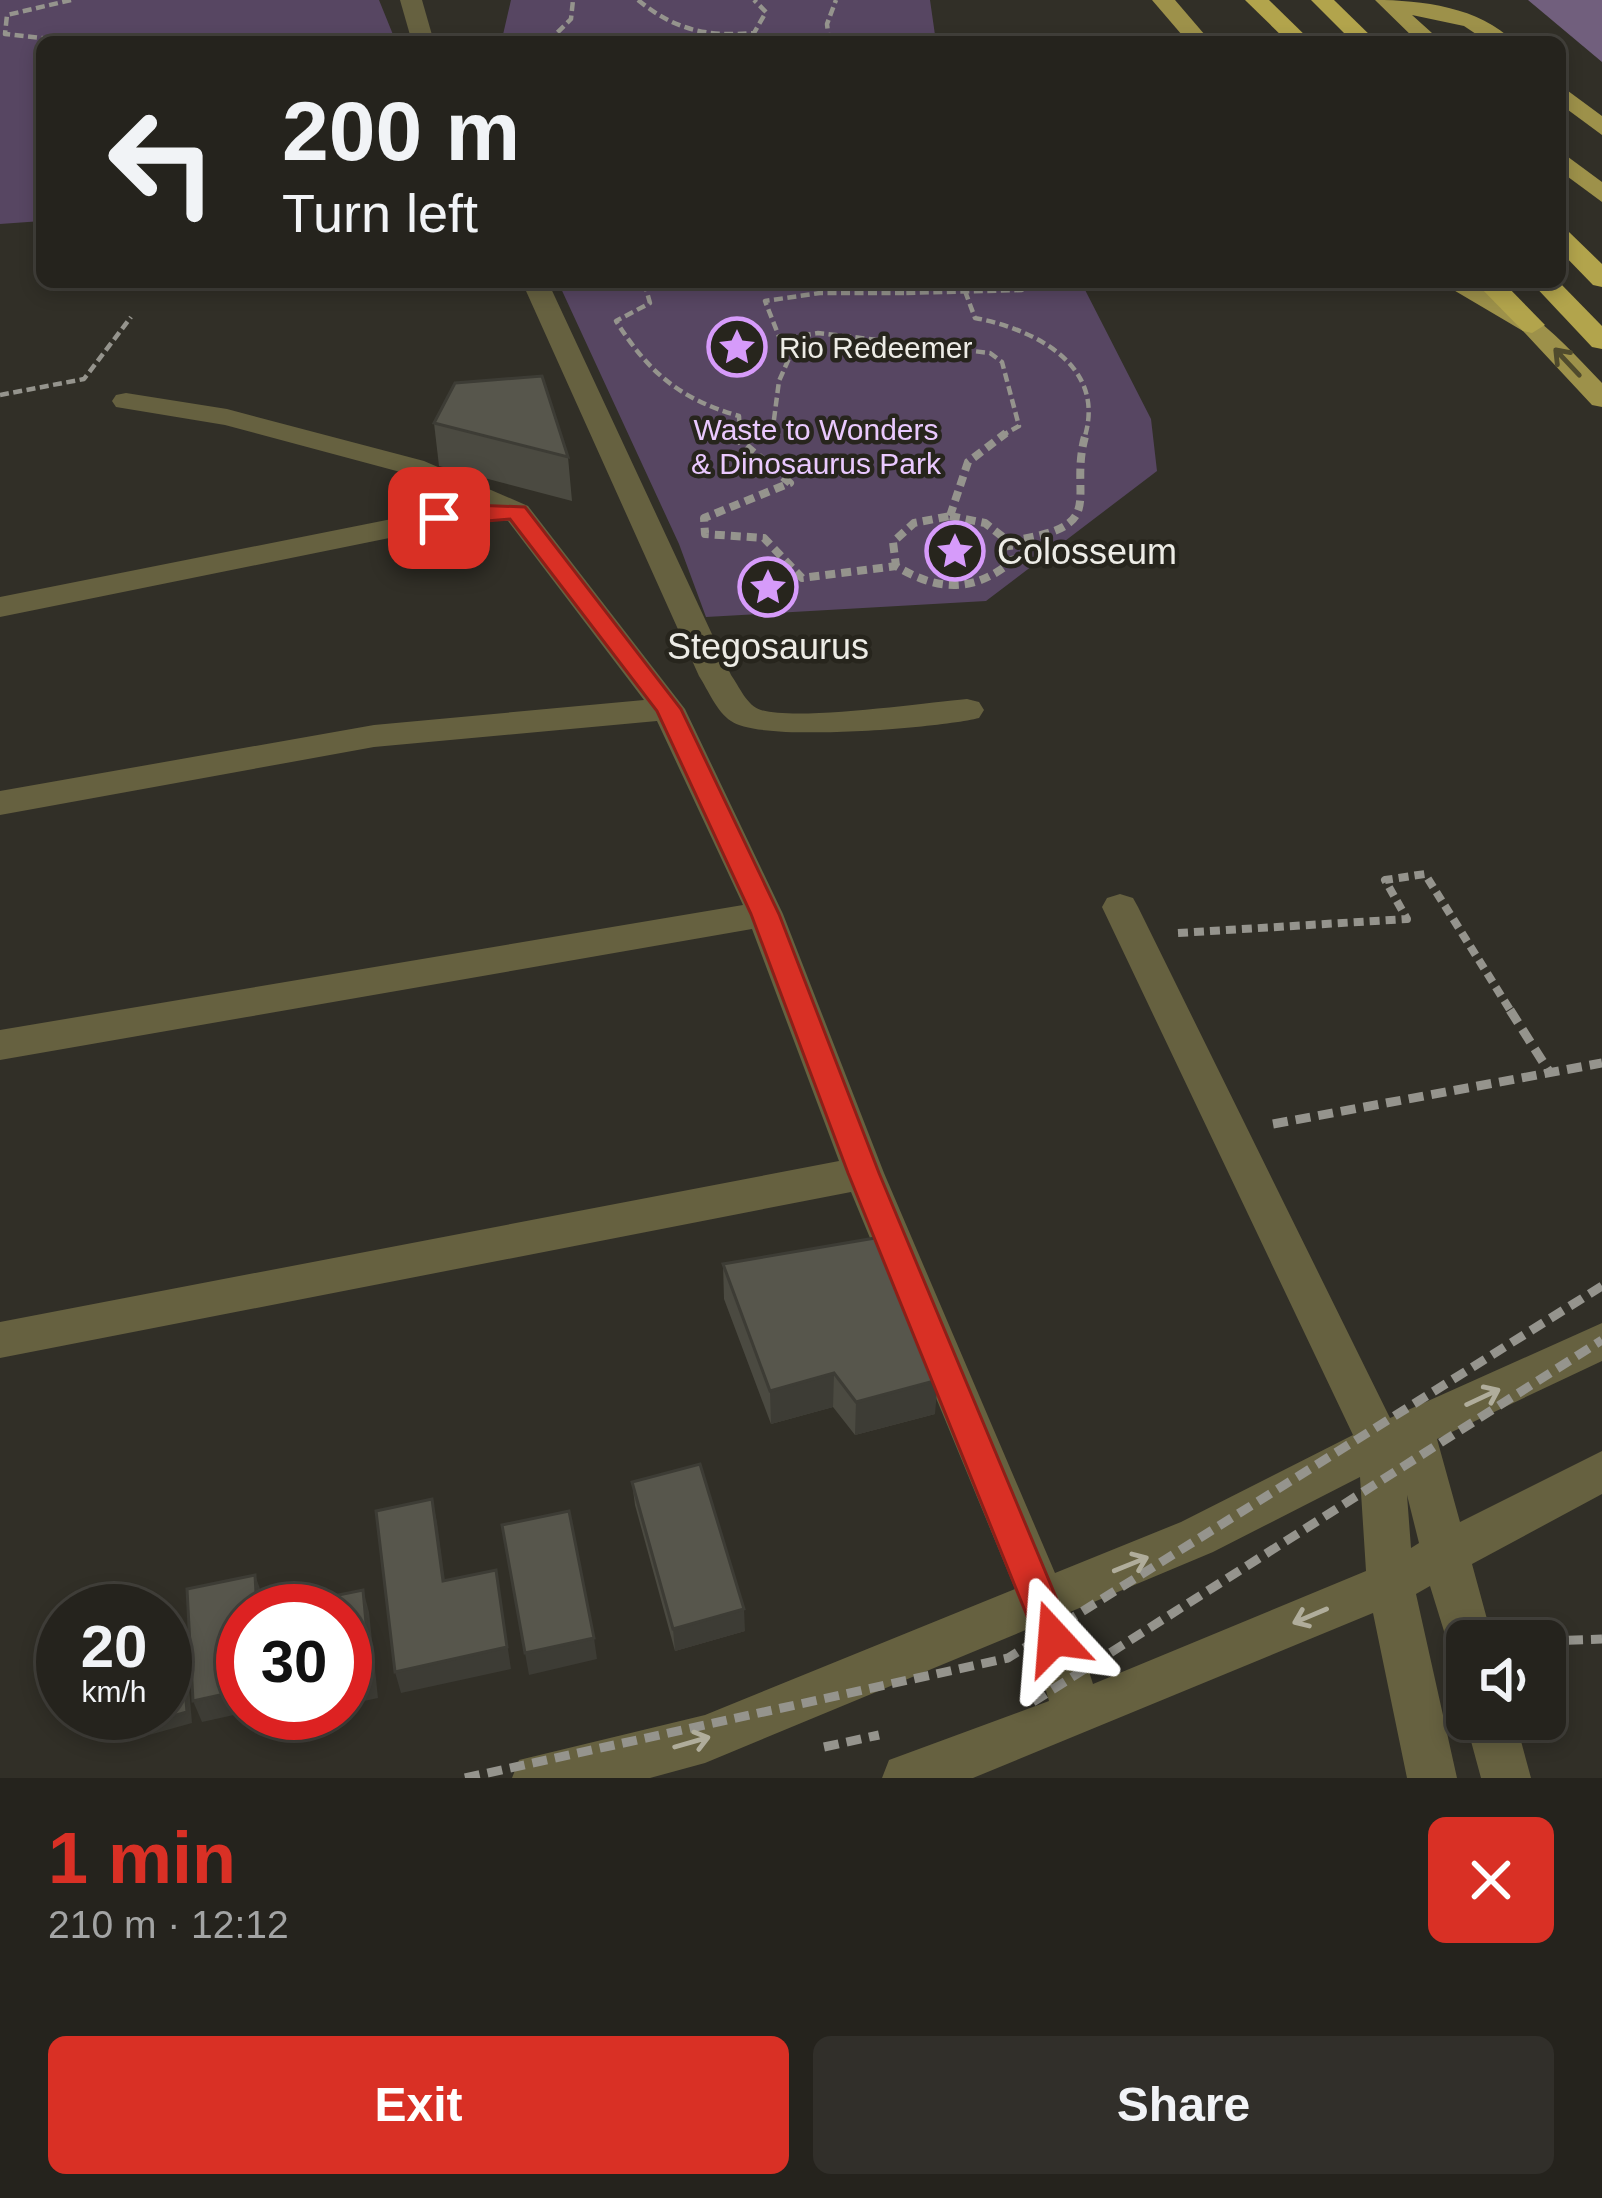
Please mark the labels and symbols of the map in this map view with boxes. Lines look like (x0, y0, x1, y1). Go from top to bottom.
place icon: Rio Redeemer (706, 316, 768, 378)
place label: Rio Redeemer (779, 331, 972, 364)
one-way arrow (1553, 347, 1581, 377)
park label: Waste to Wonders & Dinosaurus Park (691, 413, 942, 480)
pin (388, 467, 490, 569)
place icon: Colosseum (924, 520, 986, 582)
place label: Colosseum (997, 531, 1177, 572)
place icon: Stegosaurus (737, 556, 799, 618)
place label: Stegosaurus (667, 626, 869, 667)
one-way arrow (1464, 1385, 1500, 1407)
one-way arrow (1112, 1552, 1149, 1573)
position arrow (991, 1575, 1117, 1701)
speed limit sign: 30 (216, 1584, 372, 1740)
one-way arrow (1292, 1607, 1328, 1629)
one-way arrow (672, 1730, 710, 1752)

